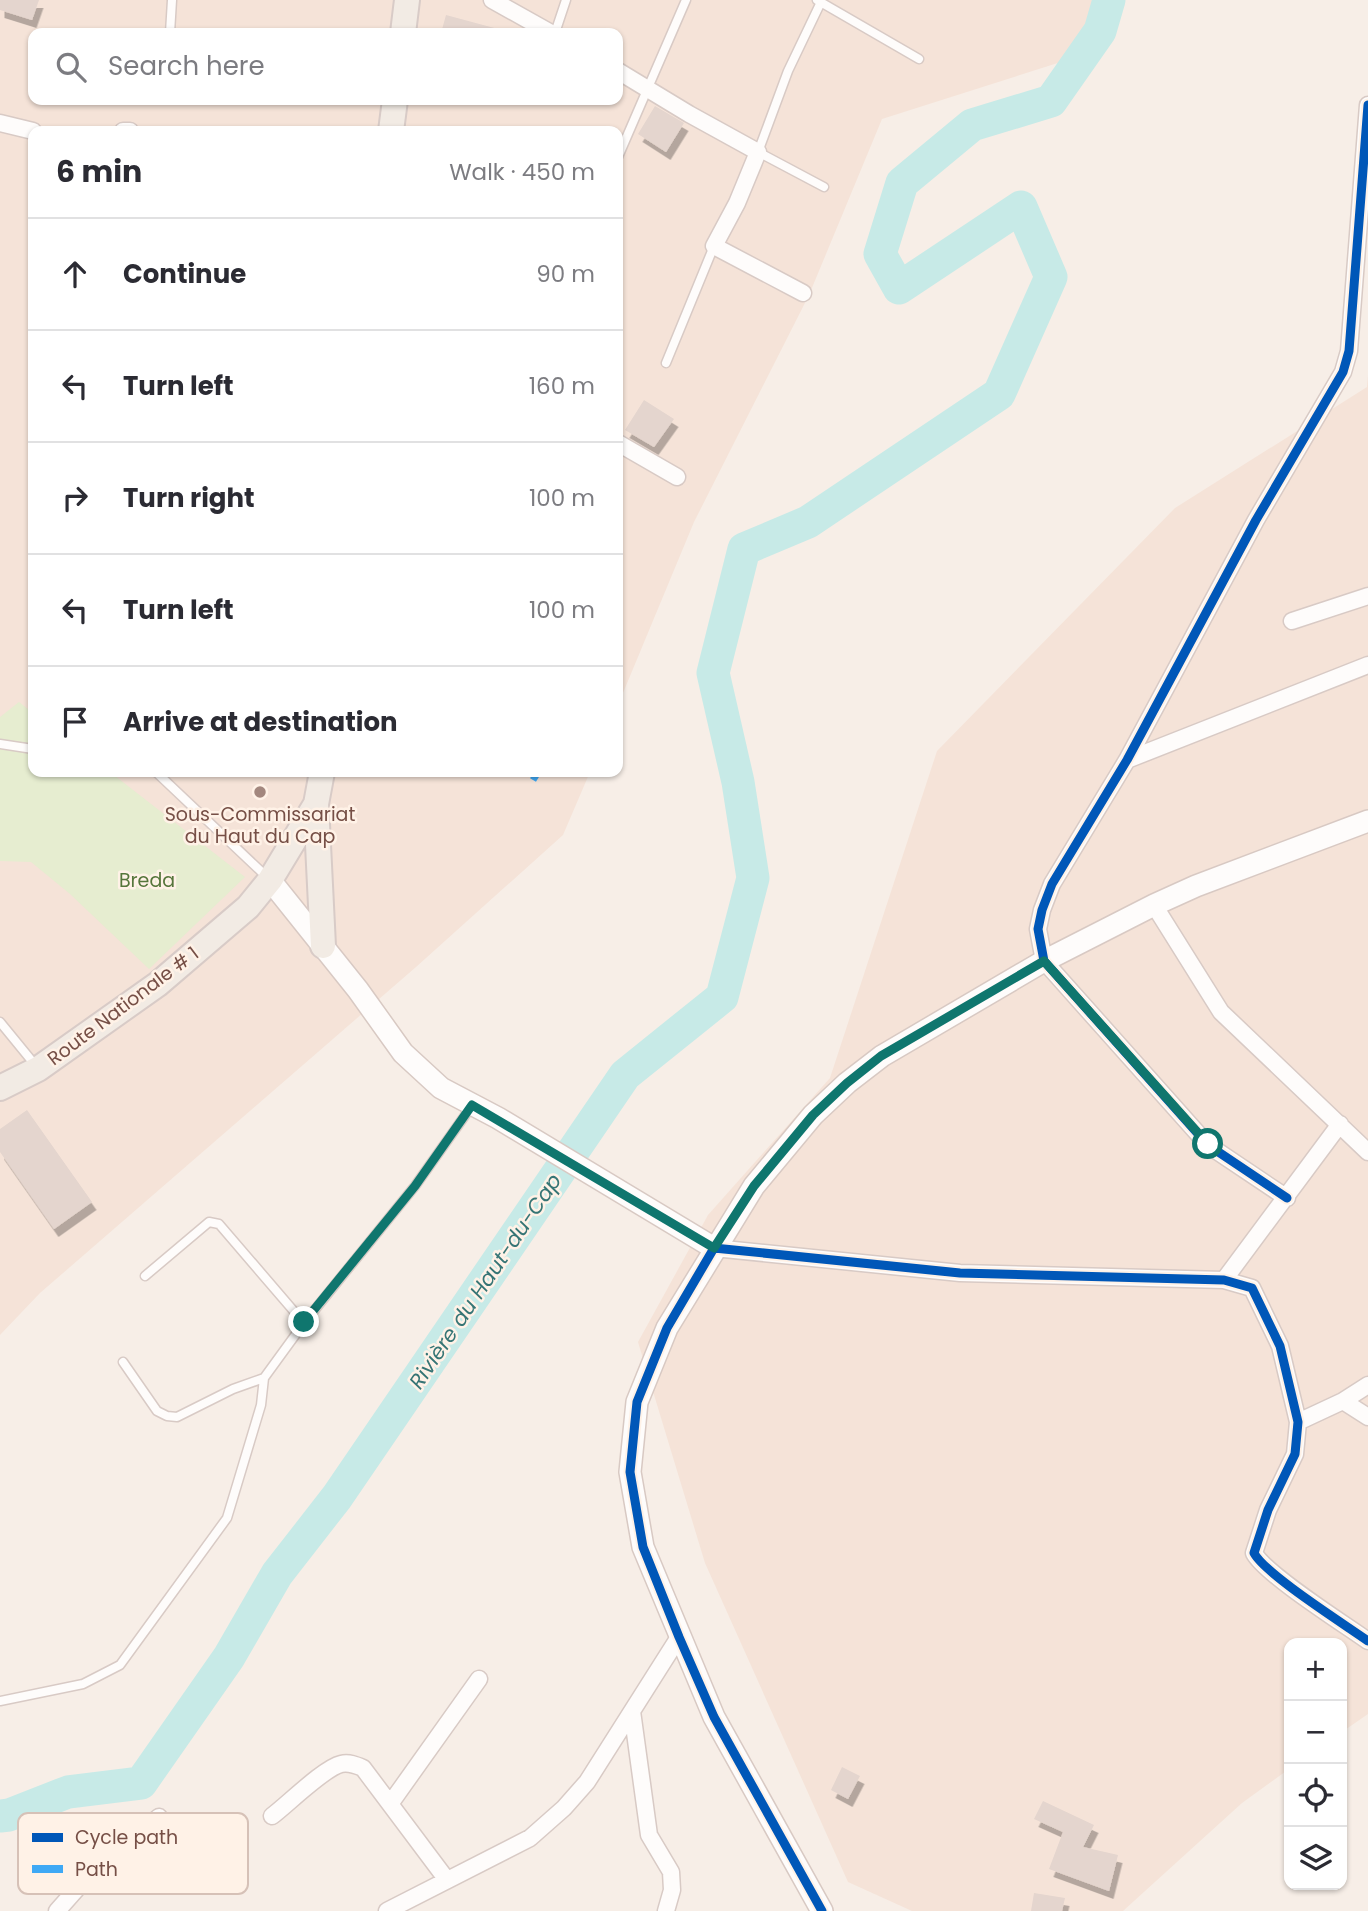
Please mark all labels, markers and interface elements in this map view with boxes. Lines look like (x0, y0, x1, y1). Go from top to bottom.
search box (28, 28, 623, 105)
icon: search (52, 48, 90, 86)
text: Search here (108, 48, 265, 84)
text: 6 min (56, 150, 142, 193)
text: Walk · 450 m (449, 156, 595, 188)
icon: ahead (56, 255, 94, 293)
text: Continue (123, 256, 246, 292)
text: 90 m (536, 258, 595, 290)
icon: left (56, 367, 94, 405)
text: Turn left (123, 368, 234, 404)
text: 160 m (529, 370, 595, 402)
icon: right (56, 479, 94, 517)
text: Turn right (123, 480, 255, 516)
text: 100 m (529, 482, 595, 514)
icon: left (56, 591, 94, 629)
text: Turn left (123, 592, 234, 628)
text: 100 m (529, 594, 595, 626)
icon: arrive (56, 703, 94, 741)
text: Arrive at destination (123, 704, 398, 740)
marker: Sous-Commissariat du Haut du Cap (252, 784, 268, 800)
place label: Sous-Commissariat du Haut du Cap (165, 801, 355, 850)
park label: Breda (119, 867, 175, 894)
street label: Route Nationale # 1 (42, 940, 204, 1072)
route start (1192, 1128, 1223, 1159)
water label: Rivière du Haut-du-Cap (402, 1168, 568, 1394)
route end (288, 1306, 319, 1337)
map controls (1284, 1638, 1347, 1890)
button: + (1284, 1638, 1347, 1701)
button: − (1284, 1701, 1347, 1764)
button: locate (1284, 1764, 1347, 1827)
legend (18, 1813, 248, 1894)
text: Cycle path (75, 1824, 178, 1851)
button: layers (1284, 1827, 1347, 1890)
text: Path (75, 1856, 118, 1883)

